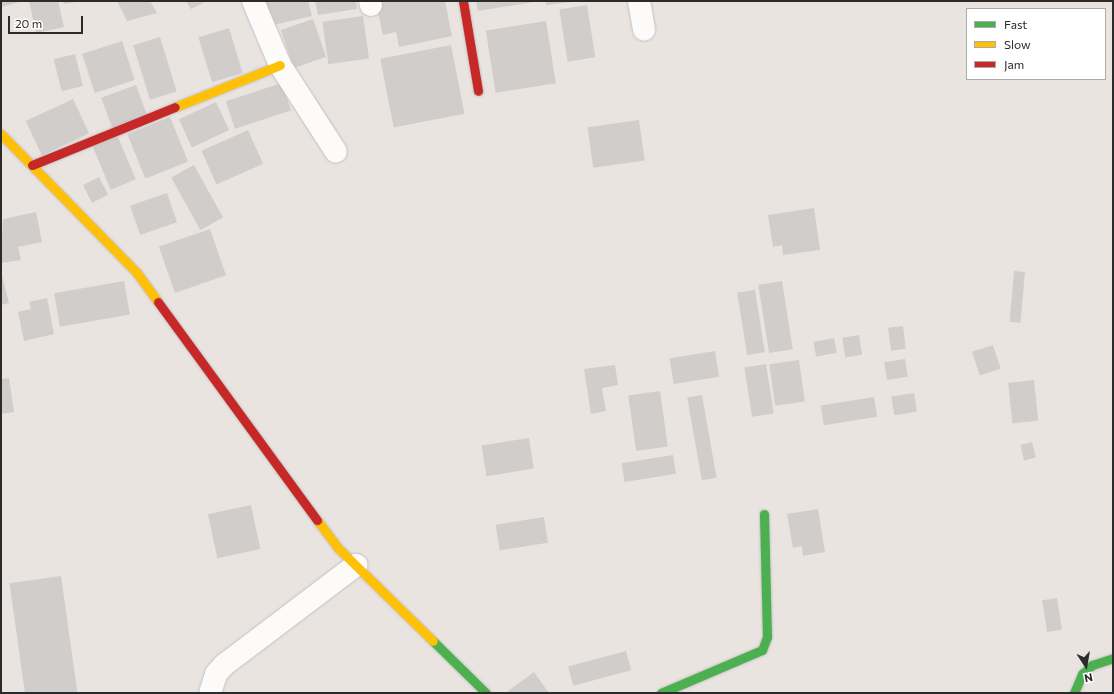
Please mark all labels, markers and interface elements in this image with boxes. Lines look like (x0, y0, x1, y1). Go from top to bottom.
scale bar (10, 8, 85, 34)
legend (966, 8, 1106, 80)
text: 20 m (15, 16, 42, 30)
text: Fast (1004, 17, 1027, 31)
text: Slow (1004, 37, 1031, 51)
text: Jam (1004, 57, 1024, 71)
north arrow (1066, 646, 1106, 686)
text: N (1083, 671, 1094, 685)

